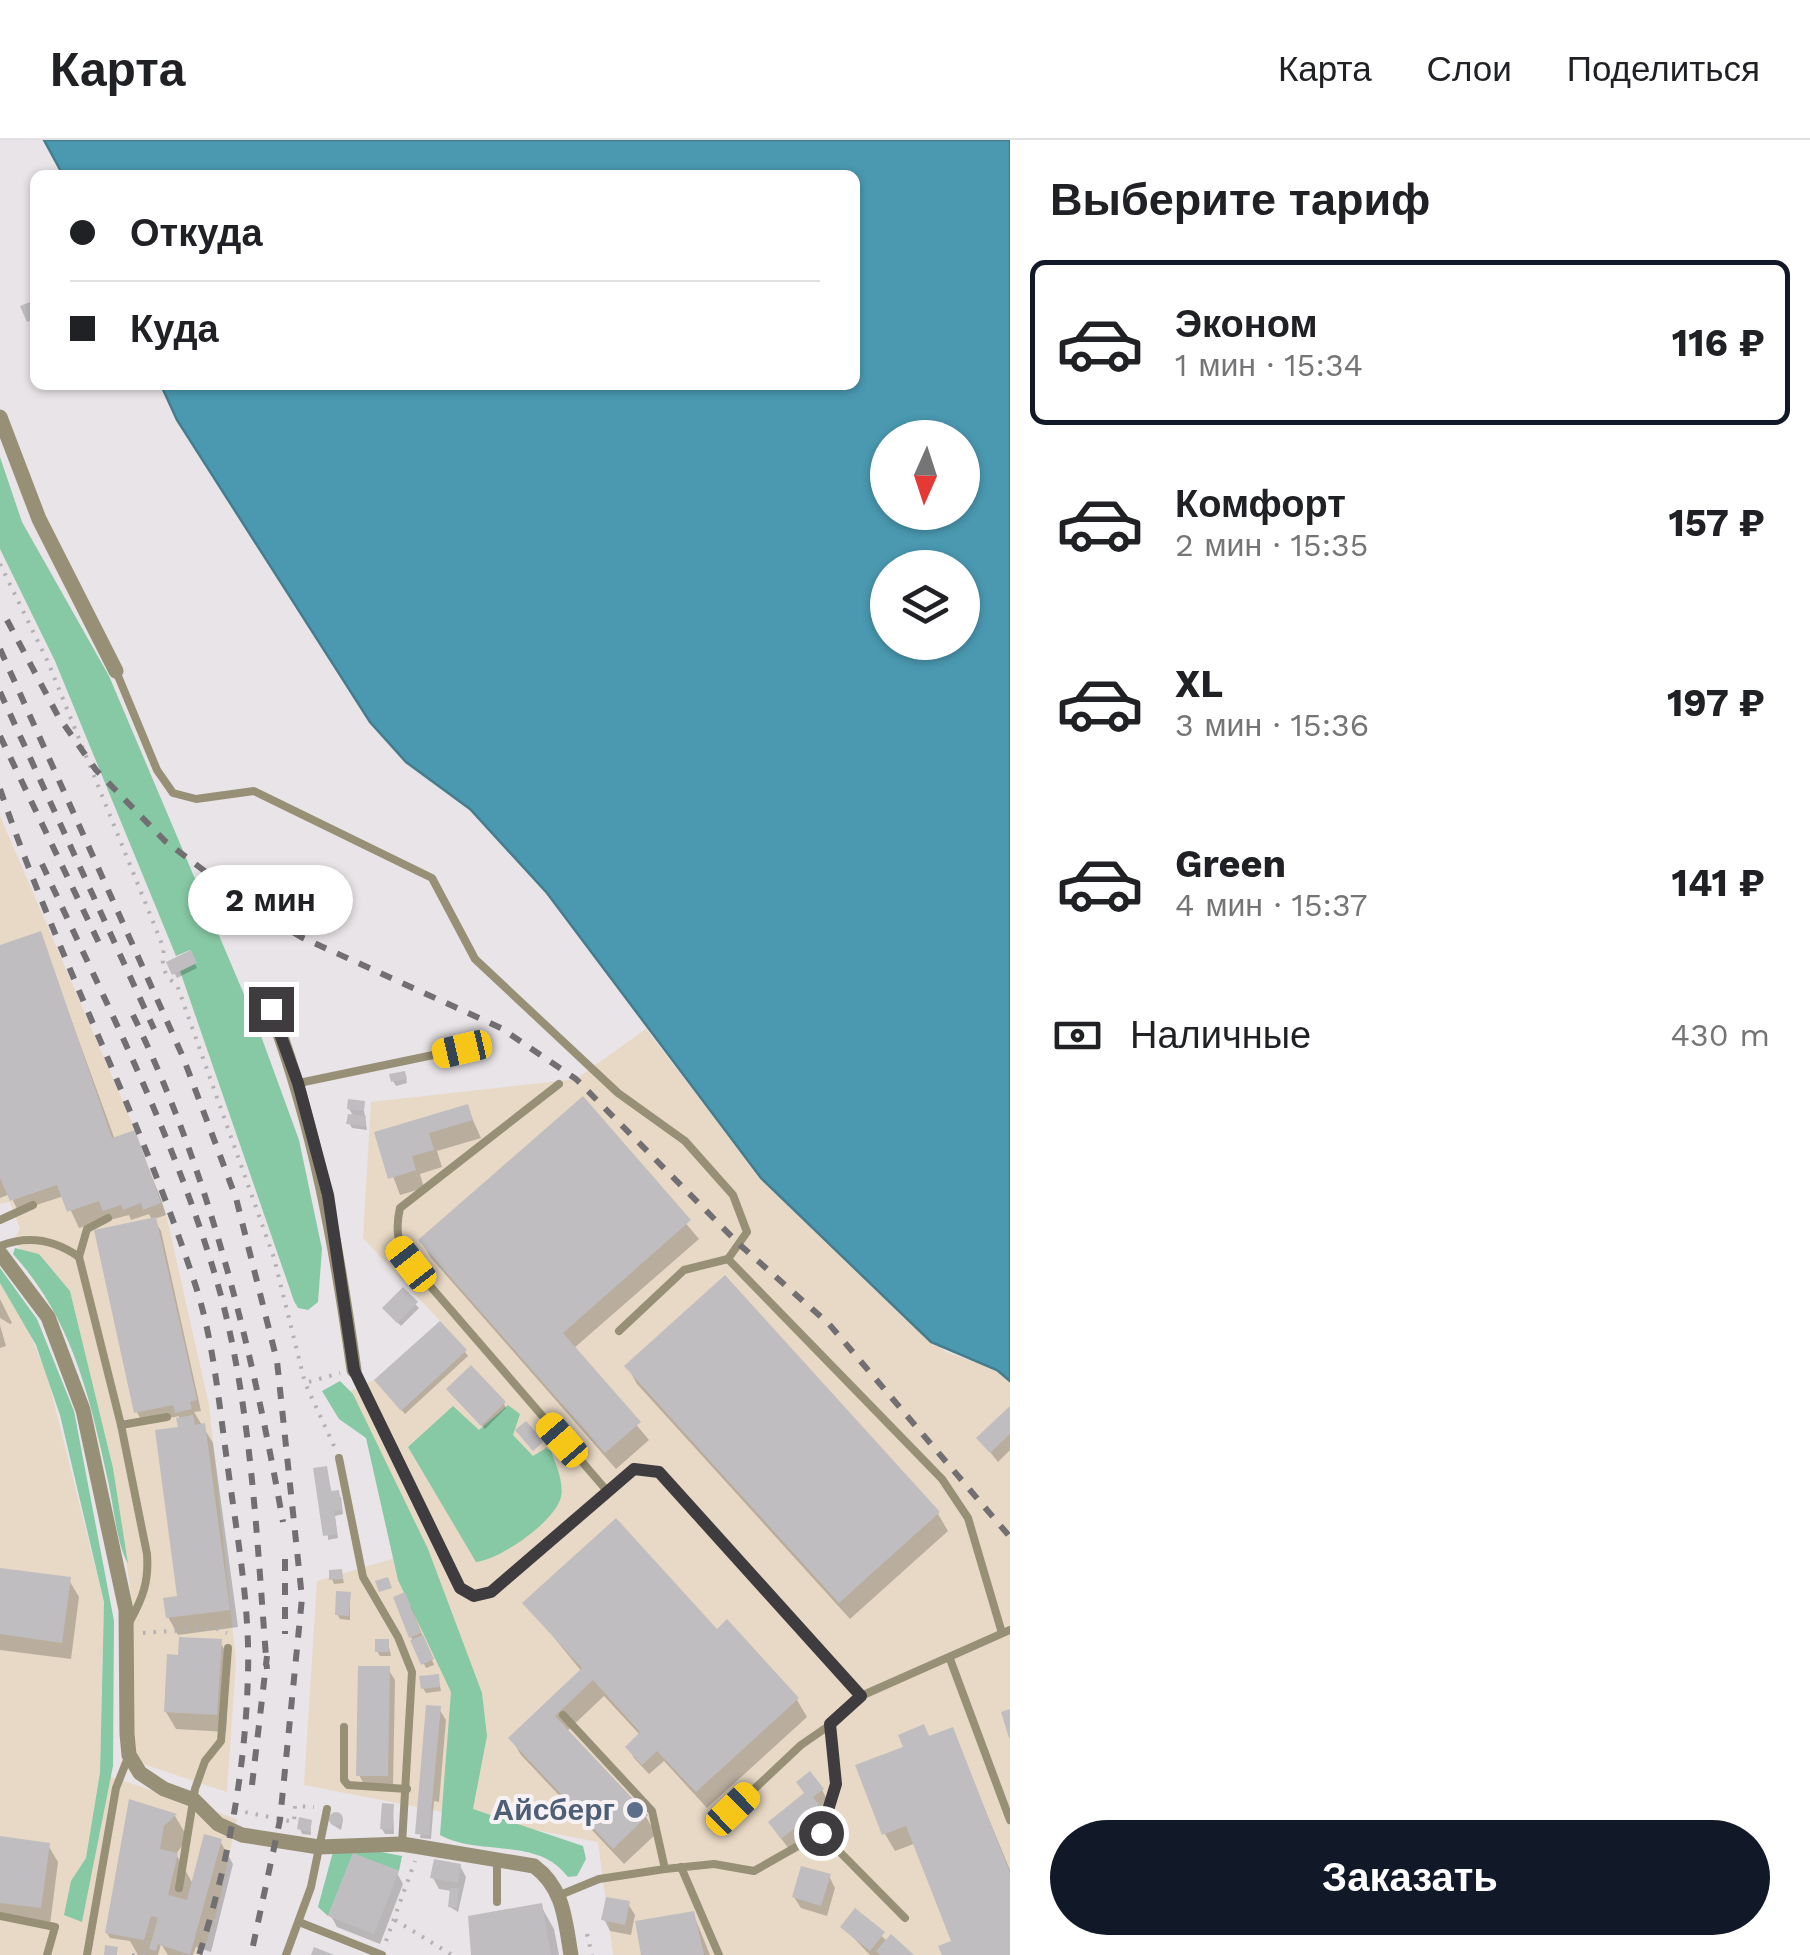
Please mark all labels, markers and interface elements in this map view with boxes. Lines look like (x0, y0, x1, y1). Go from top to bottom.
text: Карта (50, 41, 185, 98)
text: Карта (1278, 48, 1372, 90)
text: Слои (1427, 48, 1512, 90)
text: Поделиться (1567, 48, 1760, 90)
text: Выберите тариф (1050, 173, 1430, 226)
text: Откуда (130, 211, 263, 255)
icon: car (1055, 298, 1145, 388)
text: Эконом (1175, 302, 1318, 346)
text: Куда (130, 307, 219, 351)
text: 116 ₽ (1672, 321, 1765, 365)
text: 1 мин · 15:34 (1175, 346, 1363, 384)
north arrow (870, 420, 980, 530)
map controls (870, 420, 980, 660)
icon: car (1055, 478, 1145, 568)
text: Комфорт (1175, 482, 1346, 526)
text: 157 ₽ (1668, 501, 1765, 545)
text: 2 мин · 15:35 (1175, 526, 1368, 564)
button: layers (870, 550, 980, 660)
icon: car (1055, 658, 1145, 748)
text: XL (1175, 662, 1223, 706)
text: 197 ₽ (1667, 681, 1765, 725)
text: 3 мин · 15:36 (1175, 706, 1369, 744)
icon: car (1055, 838, 1145, 928)
text: Green (1175, 842, 1286, 886)
text: 141 ₽ (1672, 861, 1765, 905)
callout: 2 мин (188, 864, 354, 934)
text: 2 мин (225, 881, 316, 919)
text: 4 мин · 15:37 (1175, 886, 1367, 924)
route end (249, 987, 294, 1032)
icon: cash (1050, 1008, 1105, 1063)
text: Наличные (1130, 1013, 1311, 1057)
text: 430 m (1670, 1016, 1770, 1054)
car (429, 1028, 495, 1070)
car (381, 1231, 441, 1297)
car (531, 1408, 593, 1472)
car (701, 1777, 765, 1841)
place label: Айсберг (493, 1792, 615, 1827)
marker: Айсберг (624, 1799, 646, 1821)
route start (799, 1811, 844, 1856)
button: Заказать (1050, 1820, 1770, 1935)

